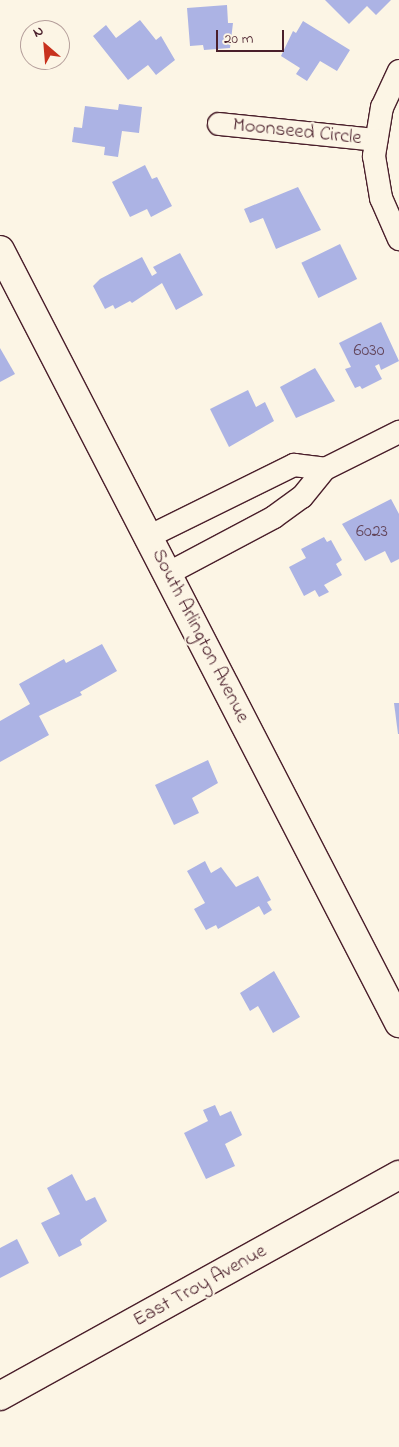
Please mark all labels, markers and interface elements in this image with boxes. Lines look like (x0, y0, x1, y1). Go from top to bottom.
north arrow (20, 20, 70, 70)
scale bar (219, 20, 286, 52)
text: N (29, 21, 47, 44)
text: 20 m (224, 28, 253, 50)
street label: Moonseed Circle (232, 113, 362, 151)
house number: 6030 (354, 340, 384, 362)
house number: 6023 (356, 521, 388, 543)
street label: South Arlington Avenue (146, 545, 254, 727)
street label: East Troy Avenue (129, 1239, 271, 1333)

